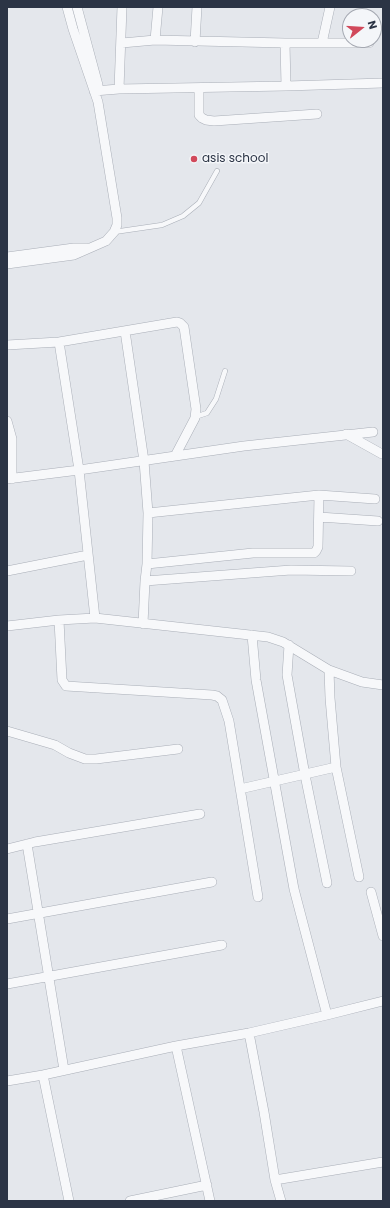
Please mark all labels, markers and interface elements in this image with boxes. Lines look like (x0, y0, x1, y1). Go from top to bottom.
north arrow (342, 8, 382, 48)
text: N (364, 18, 381, 31)
place label: asis school (202, 152, 268, 166)
marker: asis school (189, 154, 199, 164)

